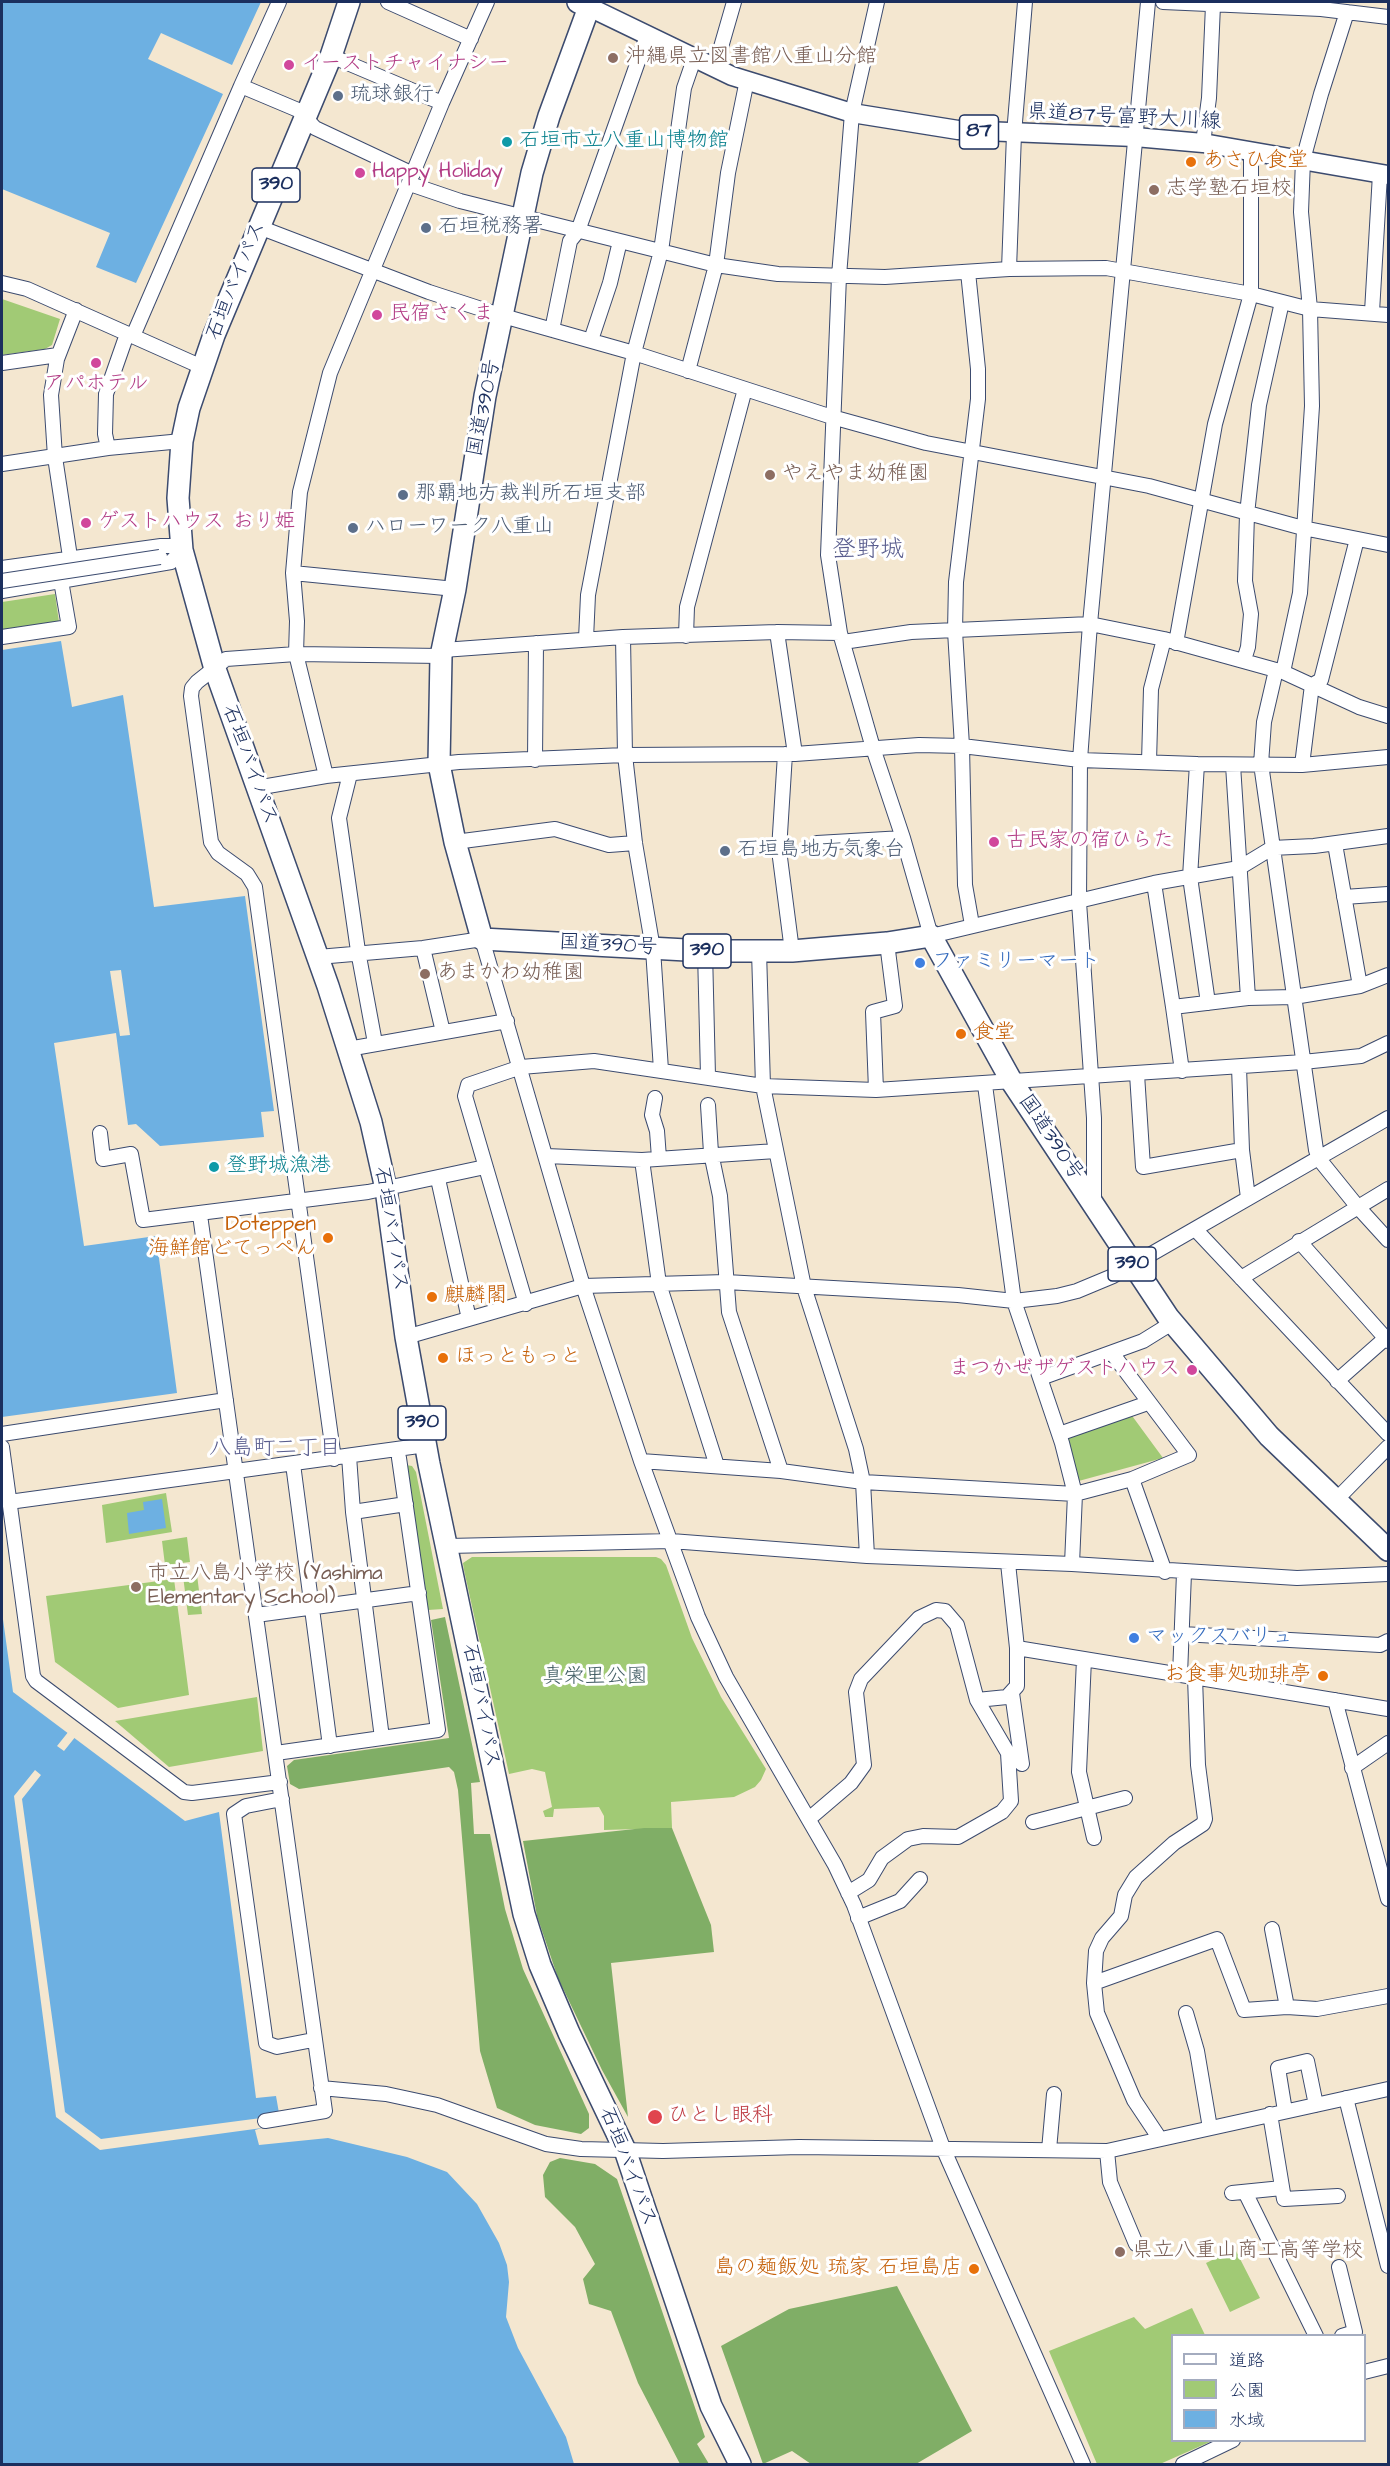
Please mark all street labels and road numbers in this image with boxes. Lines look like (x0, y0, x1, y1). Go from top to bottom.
street label: 県道87号富野大川線 (1026, 100, 1222, 136)
road number: 87 (960, 115, 998, 149)
road number: 390 (252, 168, 300, 202)
street label: 石垣バイパス (202, 218, 272, 344)
street label: 国道390号 (463, 357, 507, 459)
street label: 石垣バイパス (216, 701, 282, 829)
street label: 国道390号 (558, 931, 658, 961)
road number: 390 (683, 934, 731, 968)
street label: 国道390号 (1012, 1090, 1088, 1186)
street label: 石垣バイパス (368, 1165, 412, 1293)
road number: 390 (1108, 1247, 1156, 1281)
road number: 390 (398, 1406, 446, 1440)
street label: 石垣バイパス (456, 1642, 504, 1770)
street label: 石垣バイパス (593, 2104, 661, 2230)

